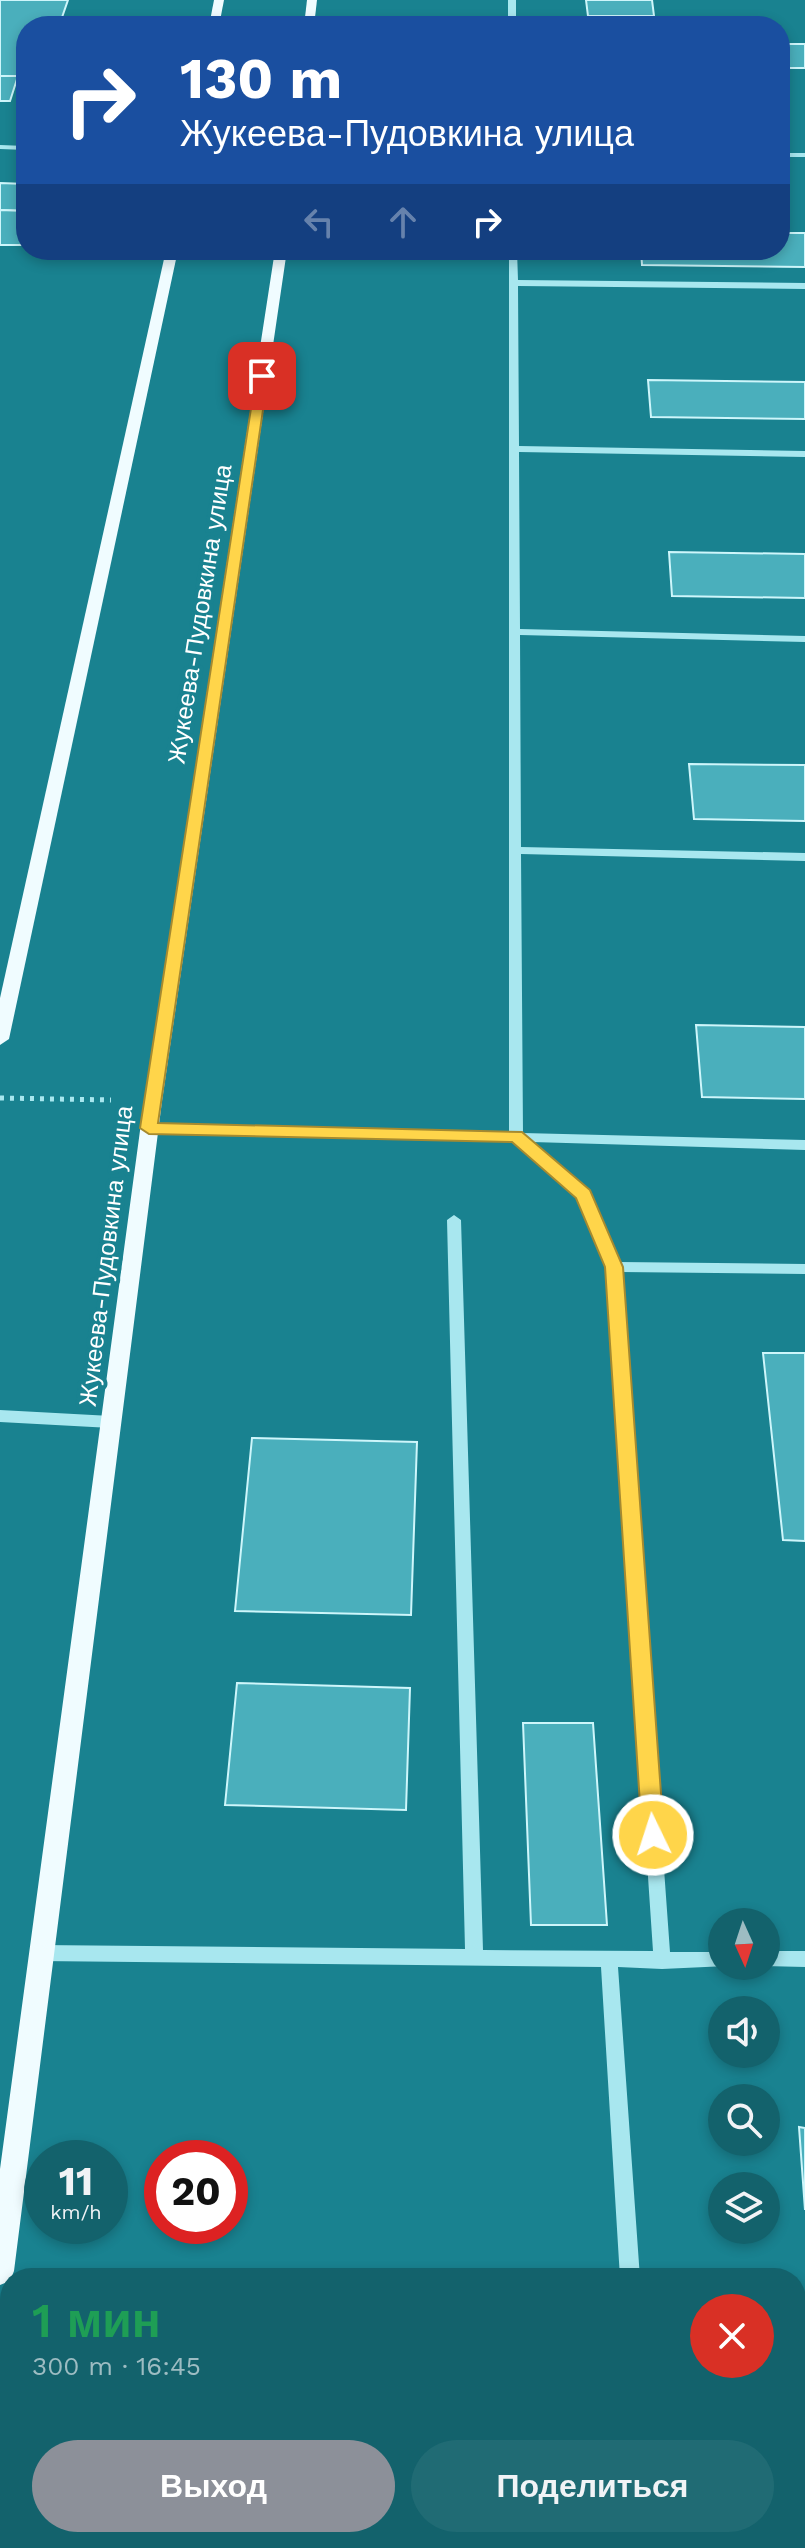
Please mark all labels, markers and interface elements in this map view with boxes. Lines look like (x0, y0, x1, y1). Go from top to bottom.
text: 130 m (180, 46, 342, 112)
icon: right (48, 48, 152, 152)
text: Жукеева-Пудовкина улица (180, 113, 634, 155)
icon: left (297, 200, 341, 244)
icon: ahead (381, 200, 425, 244)
icon: right (465, 200, 509, 244)
pin (228, 342, 296, 410)
icon: arrive (240, 354, 284, 398)
street label: Жукеева-Пудовкина улица (162, 462, 238, 766)
street label: Жукеева-Пудовкина улица (74, 1103, 138, 1408)
position arrow (611, 1793, 695, 1877)
north arrow (708, 1908, 780, 1980)
map controls (708, 1908, 780, 2244)
button: sound (708, 1996, 780, 2068)
button: search (708, 2084, 780, 2156)
speed limit sign: 20 (144, 2140, 248, 2244)
text: 11 (59, 2158, 93, 2205)
button: layers (708, 2172, 780, 2244)
text: km/h (50, 2200, 102, 2224)
text: 1 мин (32, 2292, 161, 2349)
button: close (690, 2294, 774, 2378)
text: 300 m · 16:45 (32, 2351, 201, 2381)
button: Выход (32, 2440, 395, 2532)
button: Поделиться (411, 2440, 774, 2532)

